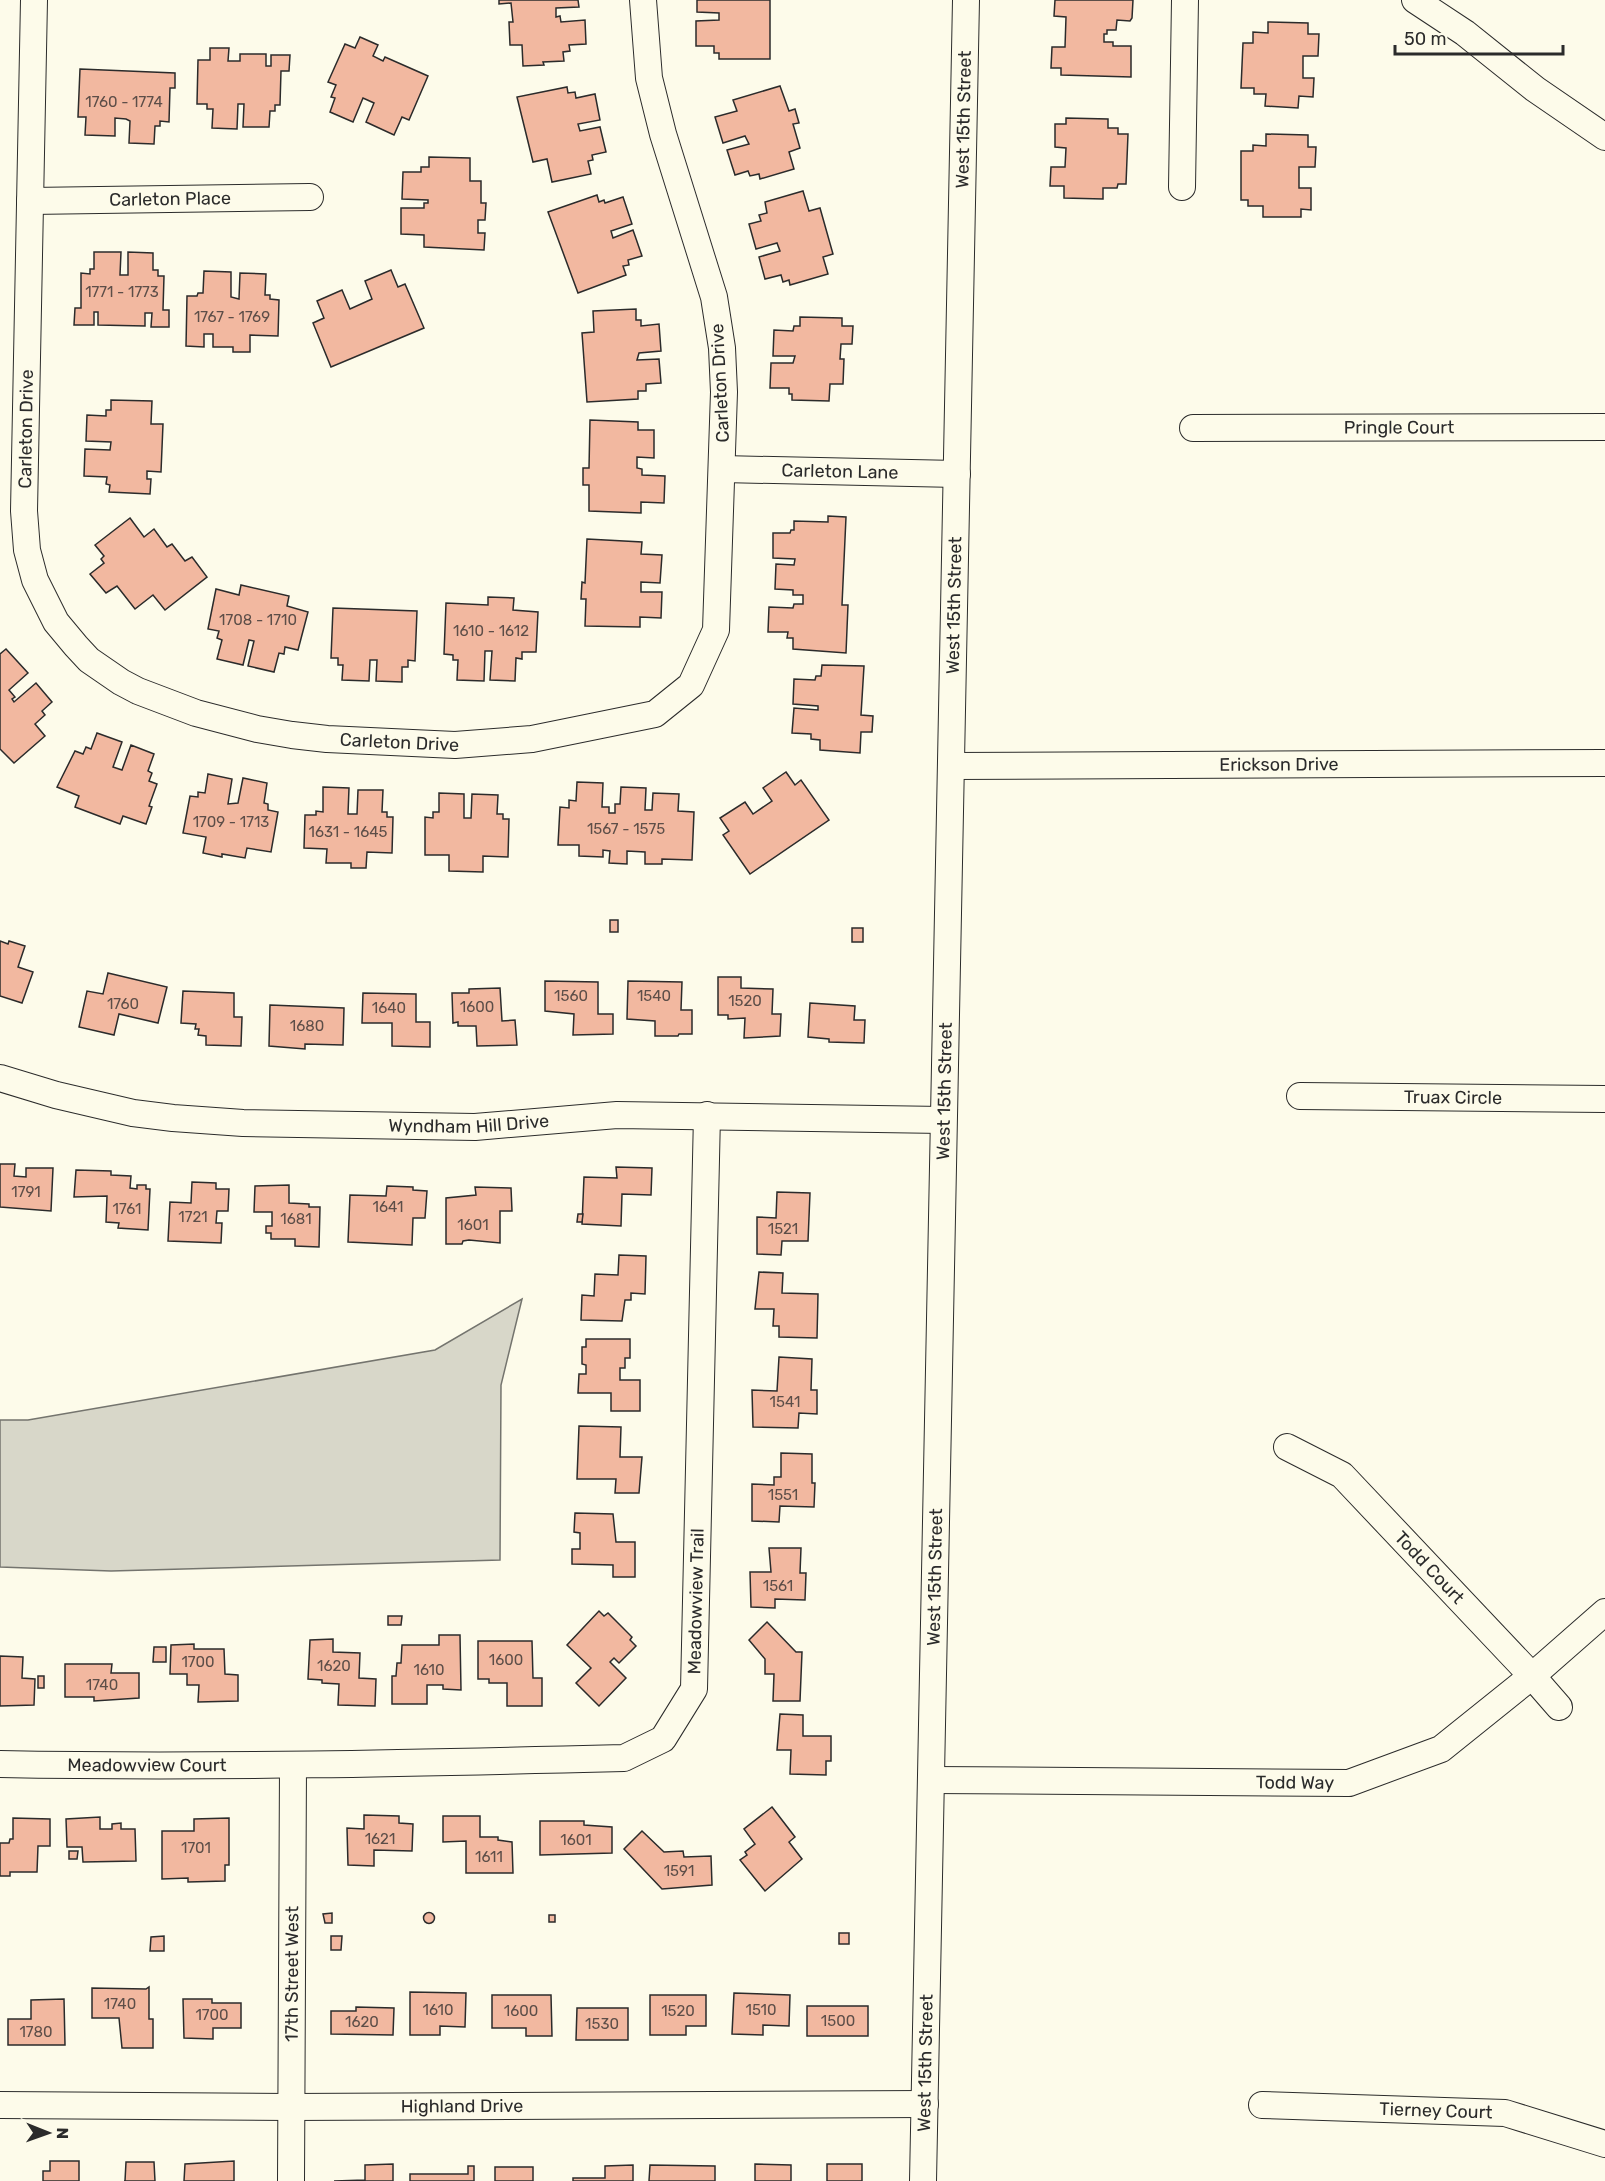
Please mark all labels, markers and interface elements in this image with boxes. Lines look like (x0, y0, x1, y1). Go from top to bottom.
scale bar (1395, 18, 1563, 56)
text: 50 m (1404, 28, 1447, 50)
street label: West 15th Street (951, 50, 976, 188)
house number: 1760 - 1774 (85, 93, 163, 111)
street label: Carleton Place (109, 187, 231, 211)
house number: 1771 - 1773 (85, 283, 159, 301)
house number: 1767 - 1769 (194, 308, 270, 326)
street label: Carleton Drive (706, 323, 734, 443)
street label: Carleton Drive (14, 369, 38, 489)
street label: Pringle Court (1344, 416, 1454, 439)
street label: Carleton Lane (781, 459, 899, 484)
street label: West 15th Street (942, 536, 966, 674)
house number: 1708 - 1710 (219, 611, 297, 629)
house number: 1610 - 1612 (453, 622, 529, 640)
street label: Carleton Drive (339, 729, 460, 756)
street label: Erickson Drive (1219, 753, 1339, 776)
house number: 1709 - 1713 (193, 813, 269, 831)
house number: 1567 - 1575 (587, 820, 665, 838)
house number: 1631 - 1645 (309, 823, 388, 841)
house number: 1560 (554, 987, 588, 1005)
house number: 1540 (637, 987, 671, 1005)
house number: 1520 (728, 992, 762, 1010)
house number: 1760 (107, 995, 139, 1013)
house number: 1600 (460, 998, 494, 1016)
house number: 1640 (372, 999, 406, 1017)
house number: 1680 (290, 1017, 324, 1035)
street label: West 15th Street (932, 1022, 957, 1160)
street label: Truax Circle (1404, 1086, 1502, 1109)
street label: Wyndham Hill Drive (388, 1110, 550, 1138)
house number: 1791 (11, 1183, 41, 1201)
house number: 1641 (373, 1198, 403, 1216)
house number: 1761 (113, 1200, 141, 1218)
house number: 1721 (178, 1208, 208, 1226)
house number: 1681 (280, 1210, 312, 1228)
house number: 1601 (457, 1216, 489, 1234)
house number: 1521 (768, 1220, 798, 1238)
house number: 1541 (770, 1393, 800, 1411)
house number: 1551 (768, 1486, 798, 1504)
street label: West 15th Street (923, 1508, 947, 1646)
street label: Todd Court (1390, 1527, 1469, 1608)
street label: Meadowview Trail (683, 1528, 709, 1675)
house number: 1561 (763, 1577, 793, 1595)
house number: 1600 (489, 1651, 523, 1669)
house number: 1700 (181, 1653, 215, 1671)
house number: 1620 (317, 1657, 351, 1675)
house number: 1610 (413, 1661, 445, 1679)
house number: 1740 (86, 1676, 118, 1694)
street label: Meadowview Court (67, 1754, 227, 1776)
street label: Todd Way (1256, 1771, 1334, 1794)
house number: 1621 (365, 1830, 395, 1848)
house number: 1601 (560, 1831, 592, 1849)
house number: 1701 (181, 1839, 211, 1857)
house number: 1611 (475, 1848, 503, 1866)
house number: 1591 (664, 1862, 694, 1880)
street label: 17th Street West (281, 1906, 303, 2042)
street label: West 15th Street (913, 1994, 938, 2132)
house number: 1740 (104, 1995, 136, 2013)
house number: 1610 (422, 2001, 454, 2019)
house number: 1510 (745, 2001, 777, 2019)
house number: 1600 (504, 2002, 538, 2020)
house number: 1520 (661, 2002, 695, 2020)
house number: 1700 (195, 2006, 229, 2024)
house number: 1500 (821, 2012, 855, 2030)
house number: 1620 (345, 2013, 379, 2031)
house number: 1530 (585, 2015, 619, 2033)
house number: 1780 (19, 2023, 53, 2041)
street label: Highland Drive (401, 2095, 523, 2117)
street label: Tierney Court (1379, 2098, 1493, 2124)
north arrow (18, 2103, 78, 2163)
text: N (53, 2127, 72, 2139)

